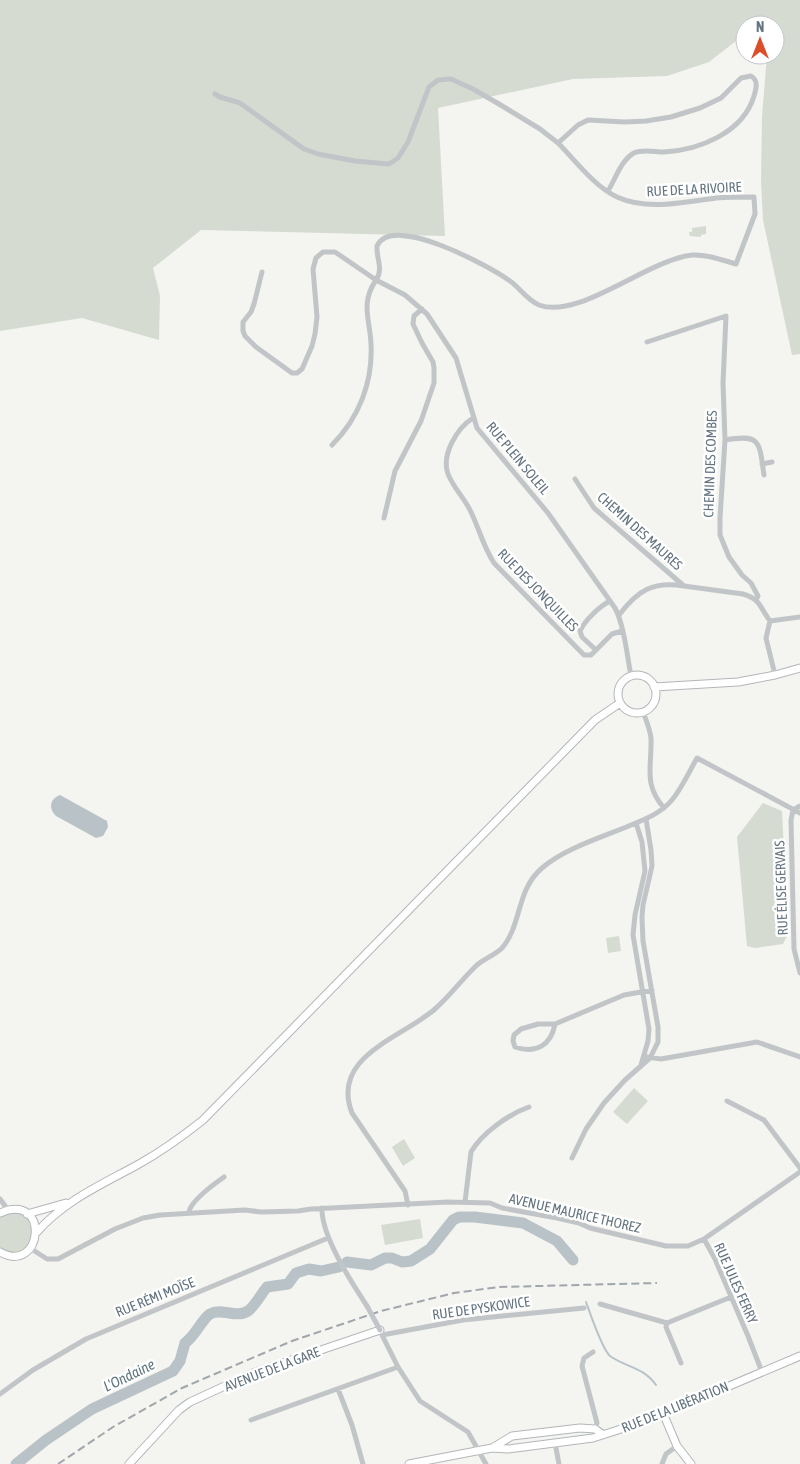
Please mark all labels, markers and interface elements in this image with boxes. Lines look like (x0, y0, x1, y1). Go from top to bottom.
north arrow (735, 15, 785, 65)
text: N (756, 19, 764, 35)
street label: RUE DE LA RIVOIRE (646, 179, 742, 199)
street label: CHEMIN DES COMBES (700, 410, 720, 518)
street label: RUE PLEIN SOLEIL (483, 419, 553, 498)
street label: CHEMIN DES MAURES (594, 489, 686, 573)
street label: RUE DES JONQUILLES (495, 545, 581, 635)
street label: RUE ÉLISE GERVAIS (771, 840, 791, 936)
street label: AVENUE MAURICE THOREZ (508, 1190, 642, 1236)
street label: RUE JULES FERRY (711, 1240, 761, 1327)
street label: RUE RÉMI MOÏSE (113, 1274, 197, 1320)
street label: RUE DE PYSKOWICE (431, 1293, 531, 1323)
street label: AVENUE DE LA GARE (222, 1343, 322, 1395)
water label: L'Ondaine (100, 1355, 158, 1395)
street label: RUE DE LA LIBÉRATION (619, 1378, 731, 1436)

